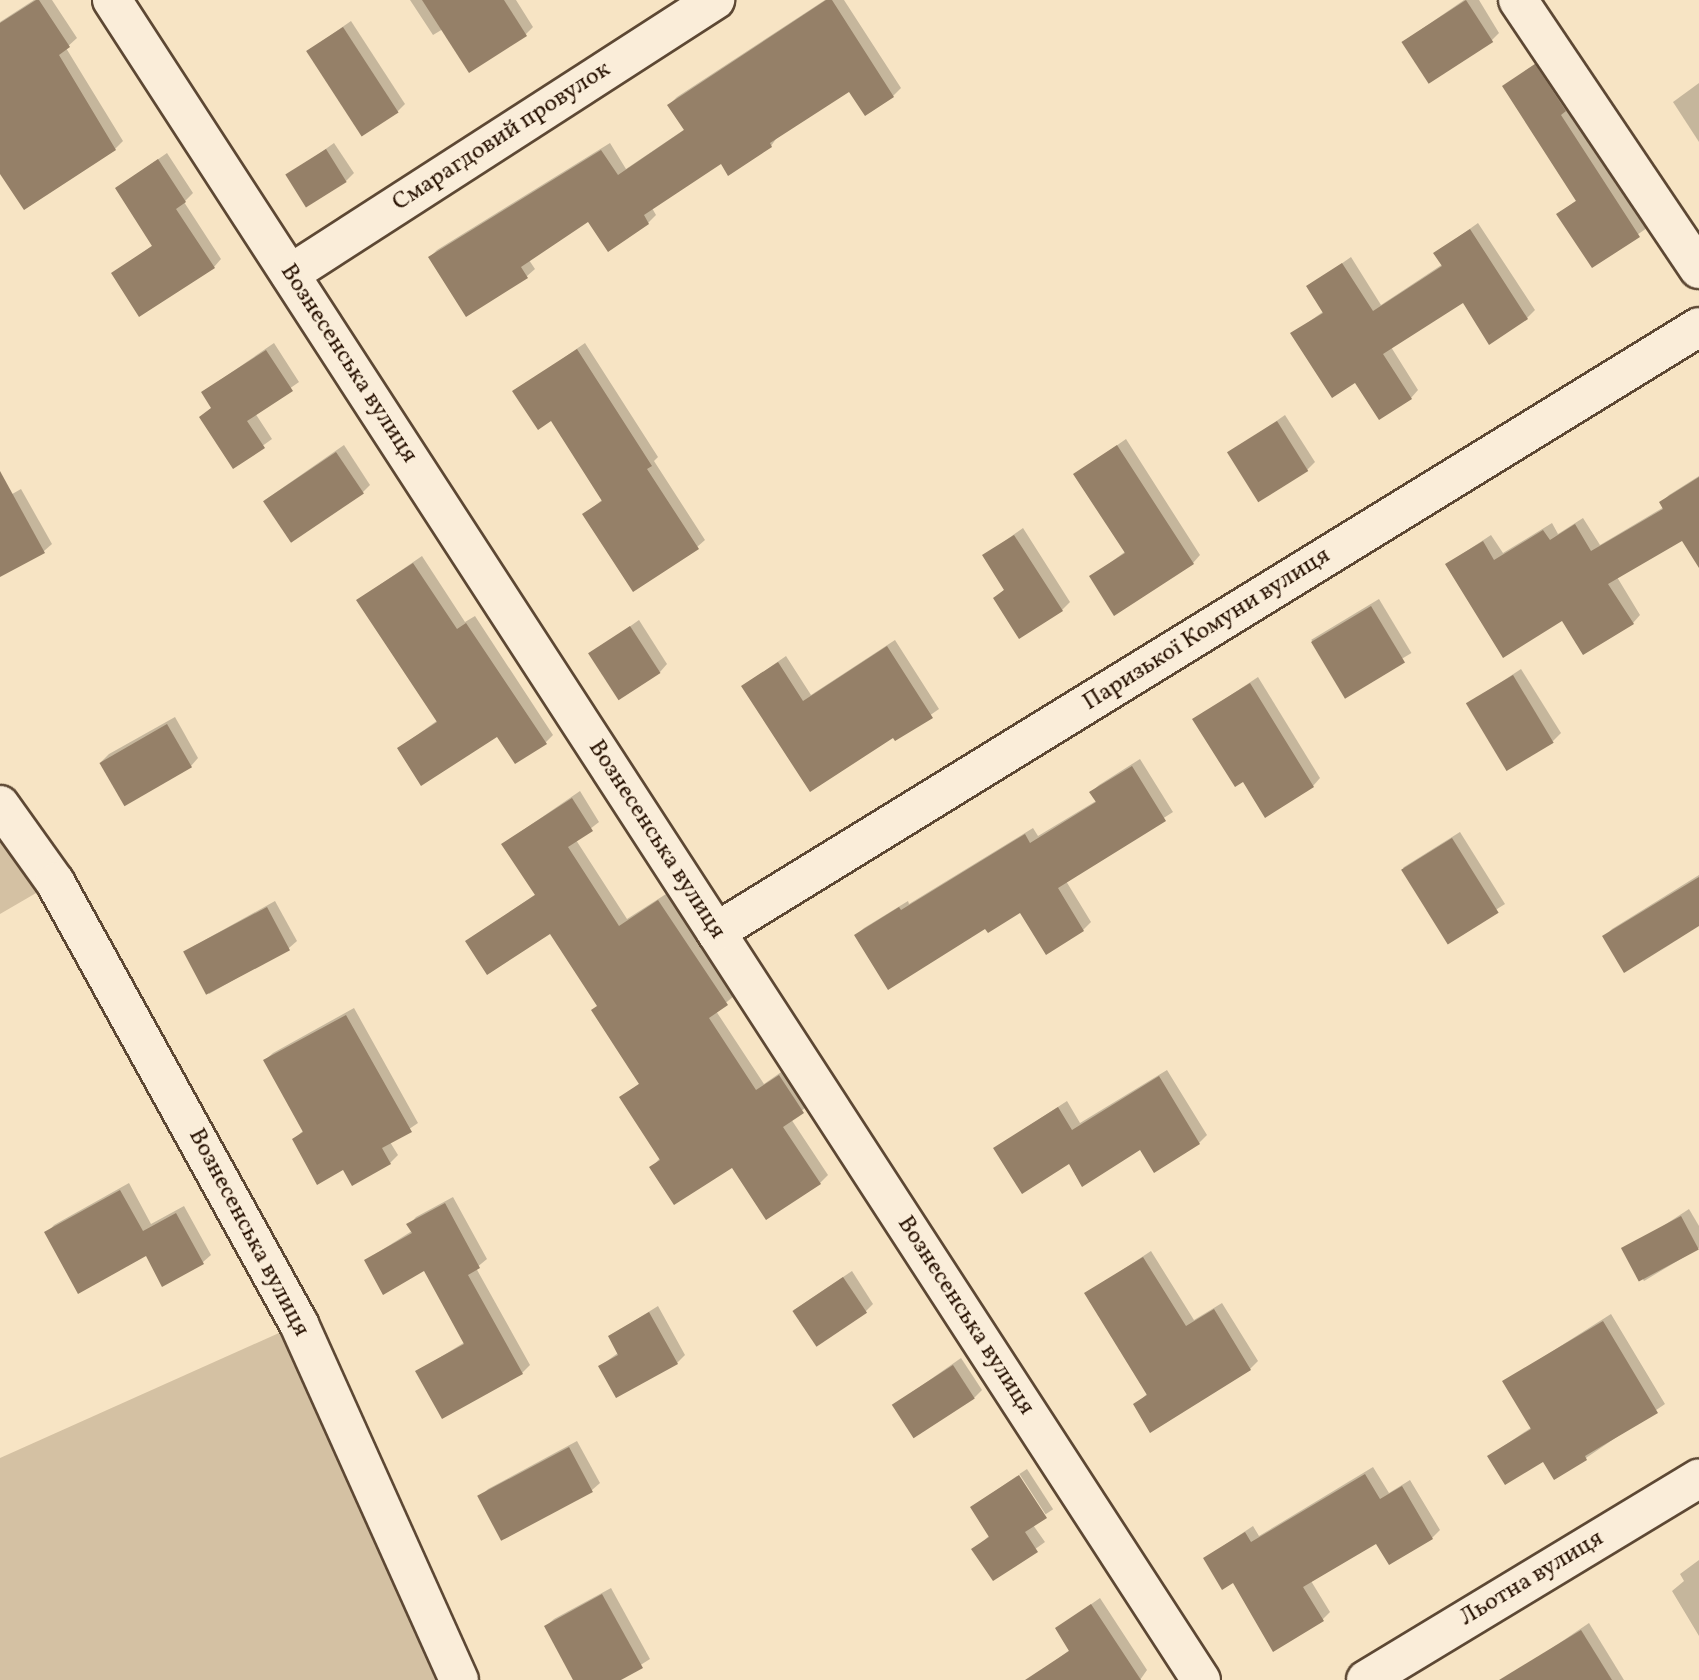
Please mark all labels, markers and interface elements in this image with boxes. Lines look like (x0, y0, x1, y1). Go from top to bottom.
street label: Смарагдовий провулок (388, 56, 616, 218)
street label: Вознесенська вулиця (273, 259, 423, 469)
street label: Паризької Комуни вулиця (1078, 542, 1336, 718)
street label: Вознесенська вулиця (581, 735, 731, 945)
street label: Вознесенська вулиця (181, 1124, 315, 1342)
street label: Вознесенська вулиця (890, 1211, 1040, 1421)
street label: Льотна вулиця (1455, 1525, 1609, 1633)

